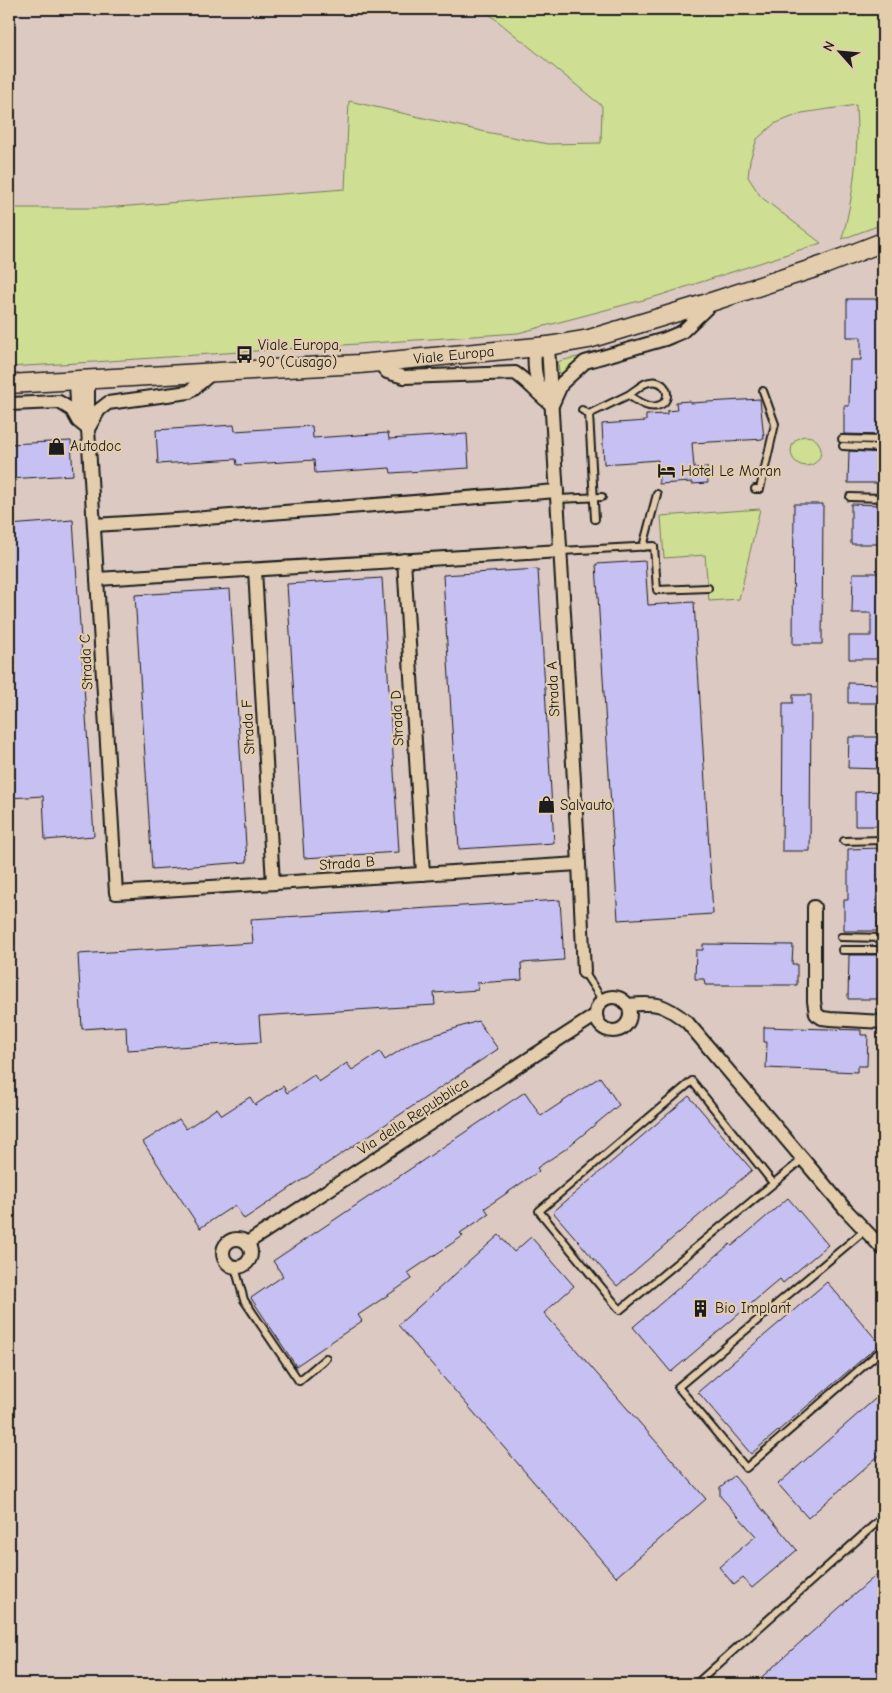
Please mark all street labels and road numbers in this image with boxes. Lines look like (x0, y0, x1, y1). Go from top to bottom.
street label: Viale Europa (413, 342, 495, 368)
street label: Strada C (76, 634, 96, 690)
street label: Strada A (543, 661, 563, 717)
street label: Strada D (387, 690, 407, 746)
street label: Strada F (238, 699, 258, 755)
street label: Strada B (318, 852, 376, 874)
street label: Via della Repubblica (354, 1073, 472, 1159)

